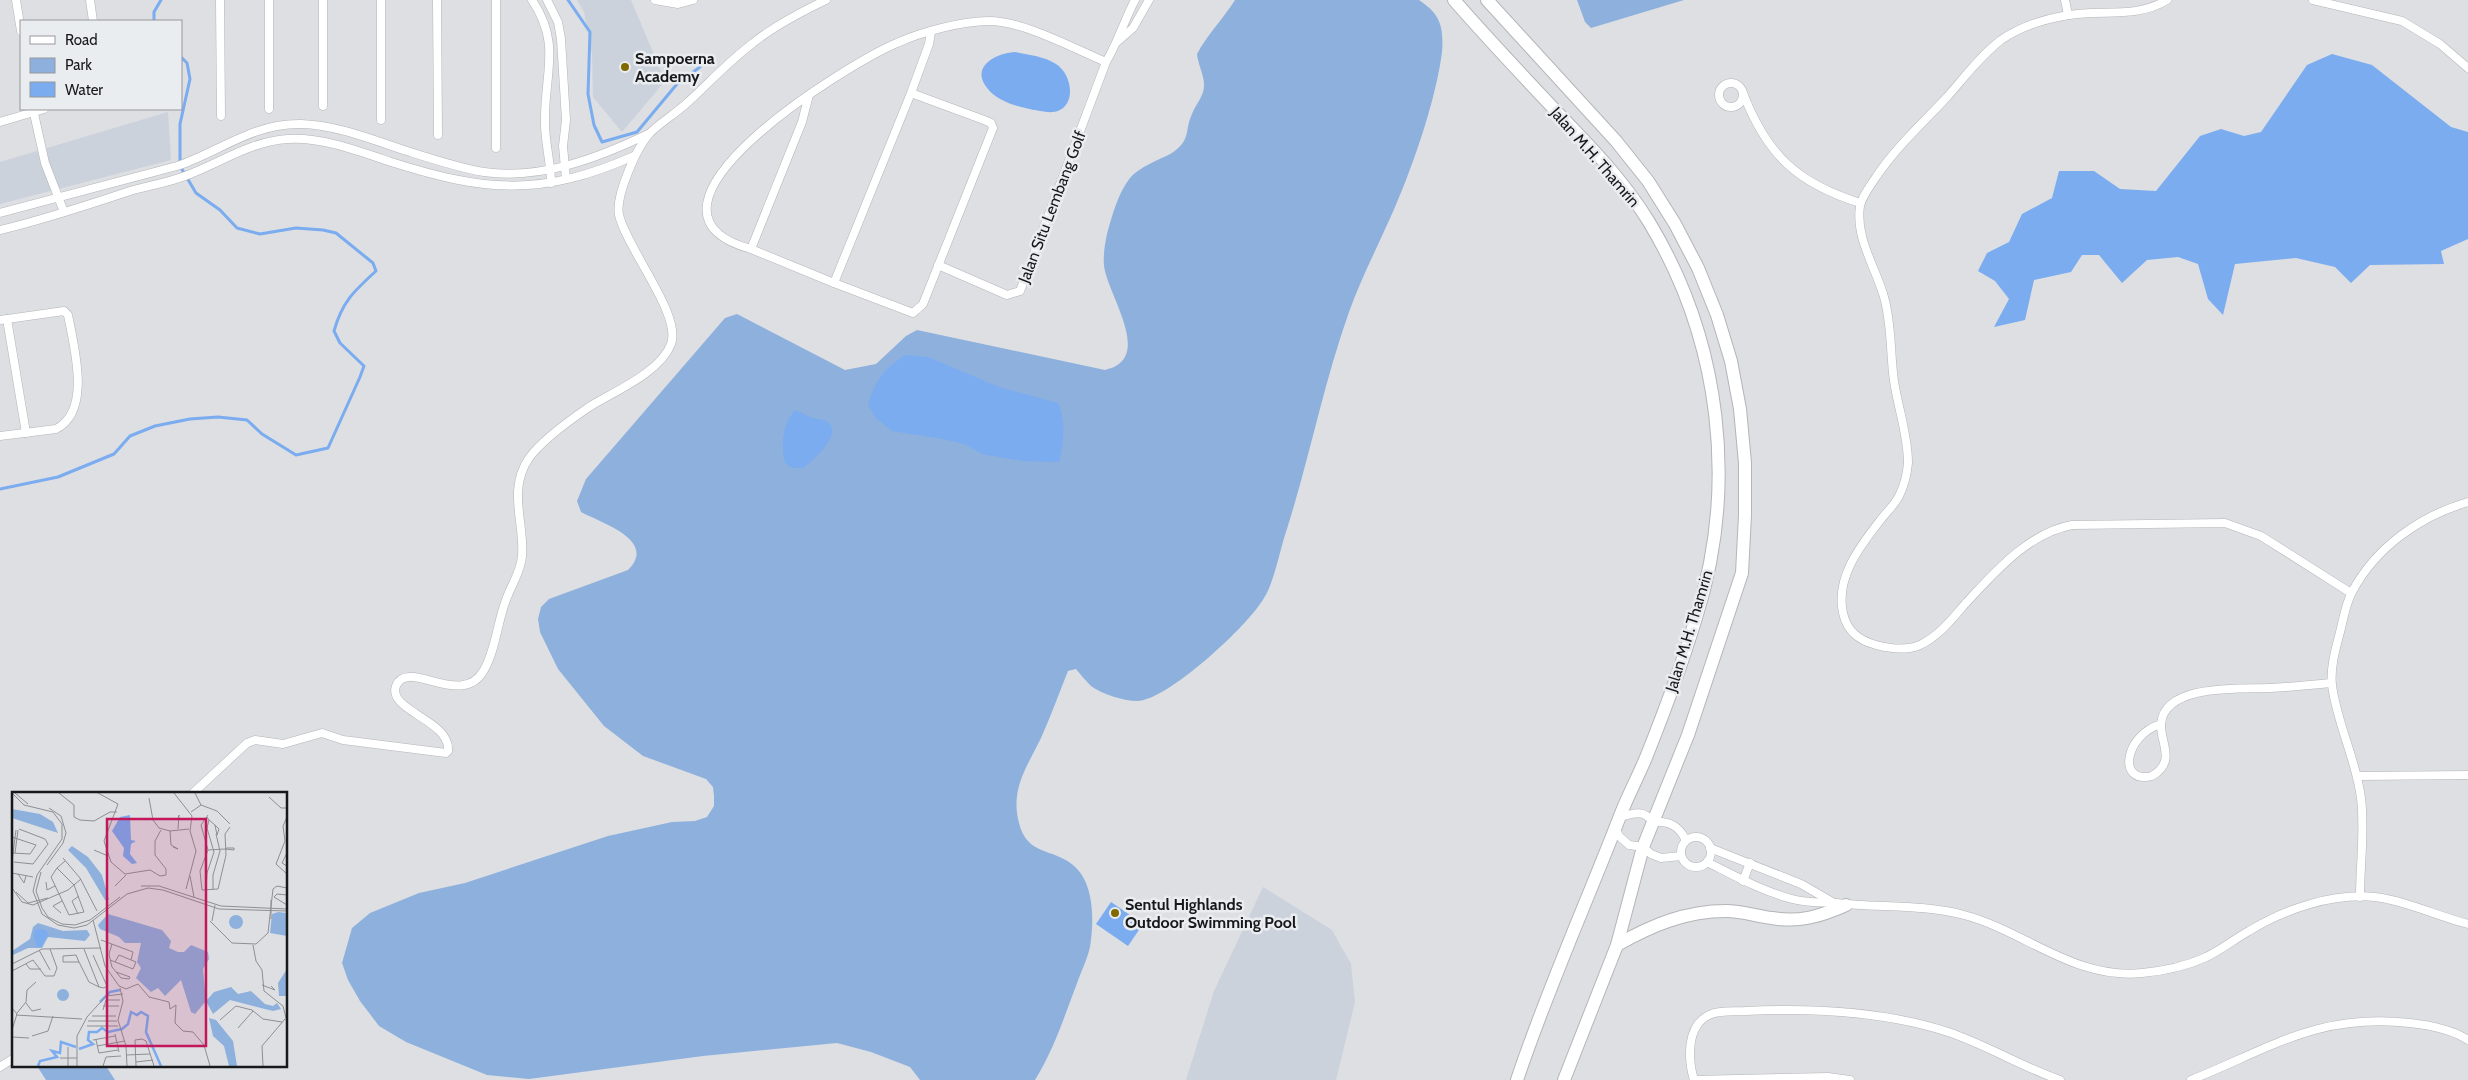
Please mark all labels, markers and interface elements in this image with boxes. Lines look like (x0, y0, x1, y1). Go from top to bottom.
legend (20, 20, 182, 110)
text: Road (65, 31, 98, 49)
place label: Sampoerna Academy (635, 49, 715, 86)
text: Park (65, 56, 92, 74)
marker: Sampoerna Academy (619, 61, 631, 73)
text: Water (65, 81, 103, 99)
street label: Jalan M.H. Thamrin (1546, 102, 1644, 211)
street label: Jalan Situ Lembang Golf (1014, 128, 1090, 287)
street label: Jalan M.H. Thamrin (1661, 568, 1717, 695)
inset map (12, 792, 288, 1068)
place label: Sentul Highlands Outdoor Swimming Pool (1125, 895, 1296, 932)
marker: Sentul Highlands Outdoor Swimming Pool (1109, 907, 1121, 919)

